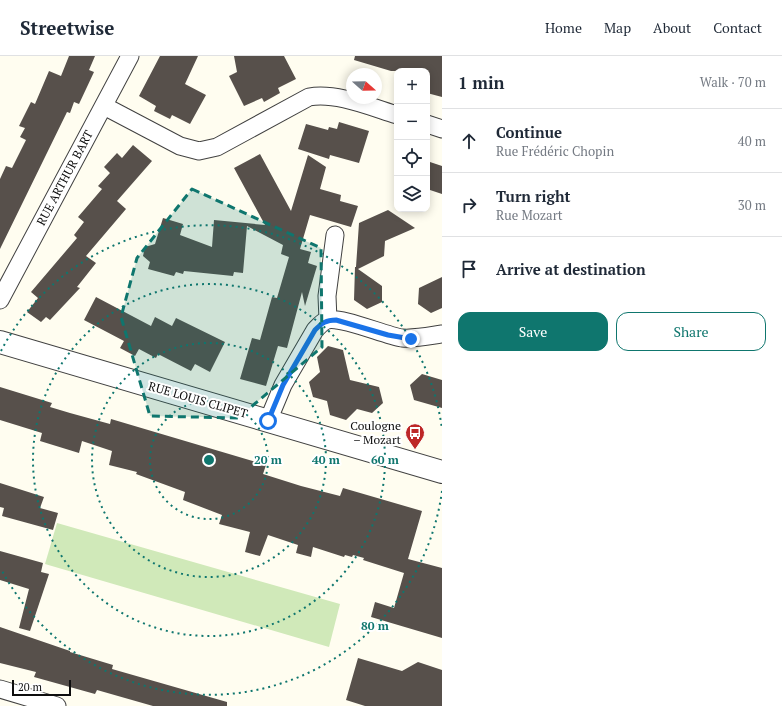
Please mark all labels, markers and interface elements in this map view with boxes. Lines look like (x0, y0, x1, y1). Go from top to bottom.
text: Streetwise (20, 15, 114, 40)
text: Home (545, 18, 582, 37)
text: Map (604, 18, 631, 37)
text: About (653, 18, 691, 37)
text: Contact (713, 18, 762, 37)
north arrow (346, 68, 382, 104)
map controls (394, 68, 430, 212)
button: + (394, 68, 430, 104)
text: 1 min (458, 71, 505, 94)
text: Walk · 70 m (700, 73, 766, 91)
button: − (394, 104, 430, 140)
text: Continue (496, 122, 562, 142)
street label: RUE ARTHUR BART (33, 127, 96, 228)
icon: ahead (458, 130, 480, 152)
text: 40 m (738, 132, 766, 150)
button: locate (394, 140, 430, 176)
text: Rue Frédéric Chopin (496, 142, 614, 160)
button: layers (394, 176, 430, 212)
text: Turn right (496, 186, 571, 206)
icon: right (458, 194, 480, 216)
text: 30 m (738, 196, 766, 214)
text: Rue Mozart (496, 206, 562, 224)
icon: arrive (458, 258, 480, 280)
text: Arrive at destination (496, 259, 646, 279)
button: Save (458, 312, 608, 351)
button: Share (616, 312, 766, 351)
route end (402, 330, 420, 348)
street label: RUE LOUIS CLIPET (147, 378, 250, 421)
route start (259, 412, 277, 430)
place label: Coulogne – Mozart (350, 418, 402, 447)
bus stop icon: Coulogne – Mozart (404, 422, 426, 450)
text: 20 m (254, 452, 282, 467)
text: 40 m (312, 452, 340, 467)
text: 60 m (371, 452, 399, 467)
centre of rings (202, 453, 216, 467)
text: 80 m (361, 618, 389, 633)
scale bar (12, 678, 71, 697)
text: 20 m (18, 680, 42, 694)

